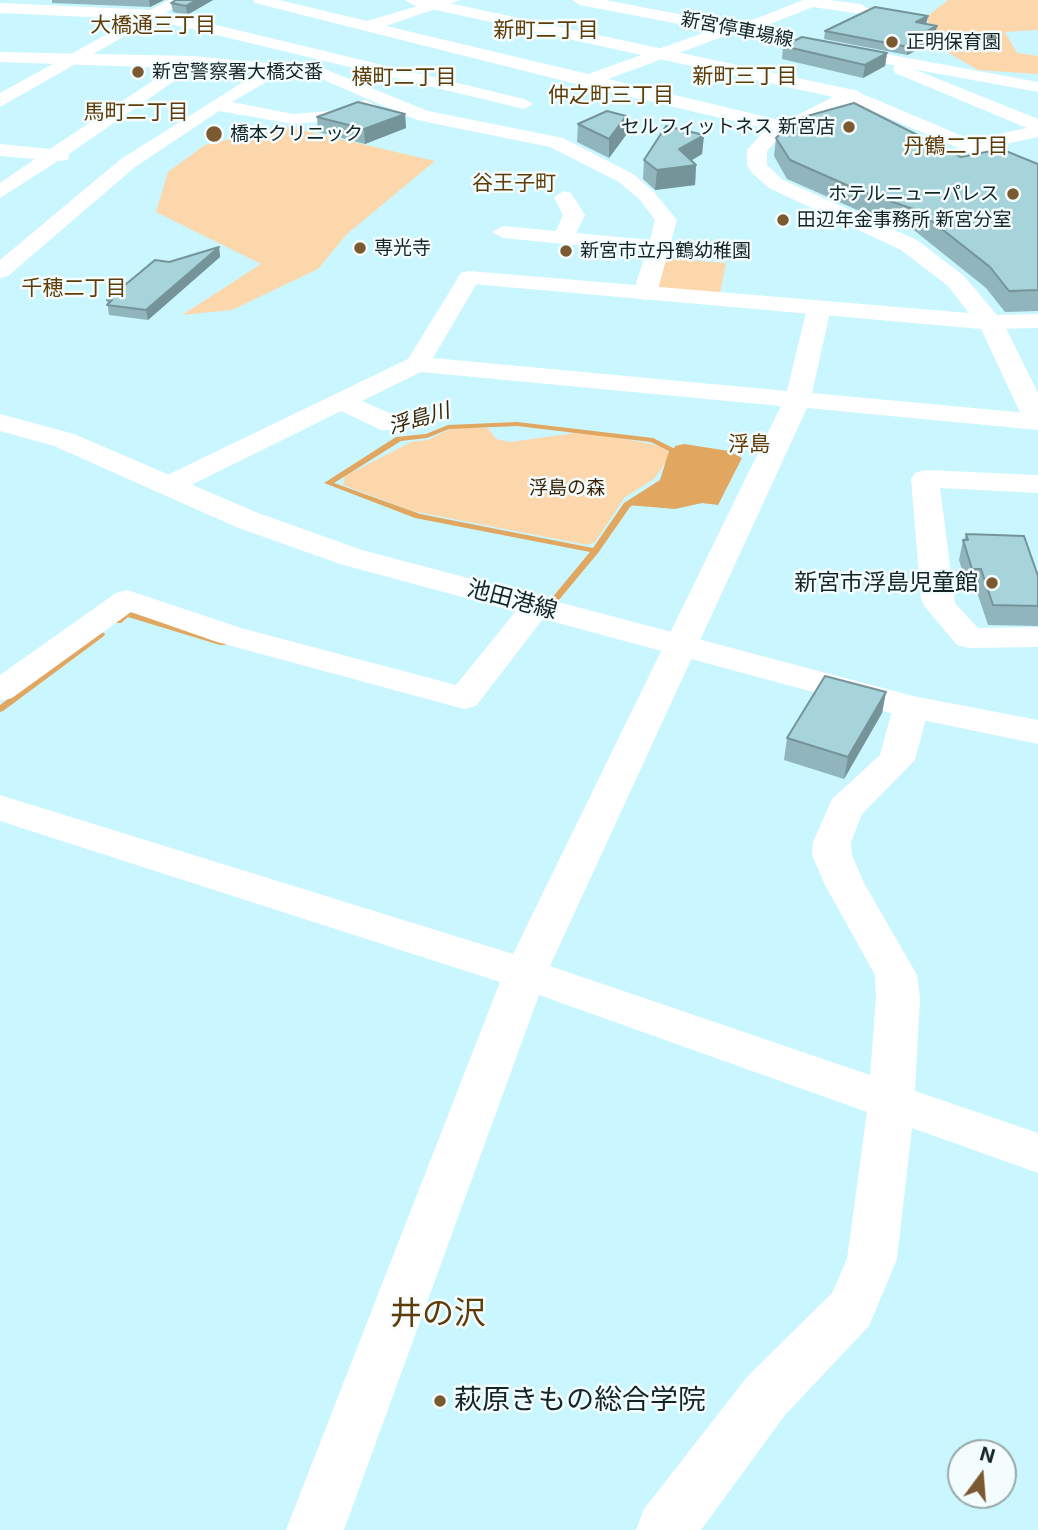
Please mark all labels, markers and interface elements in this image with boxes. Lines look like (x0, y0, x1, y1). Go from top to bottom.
street label: 新宮停車場線 (679, 8, 795, 52)
district label: 大橋通三丁目 (90, 13, 216, 39)
district label: 新町二丁目 (494, 18, 598, 44)
place label: 正明保育園 (906, 31, 1001, 53)
marker: 正明保育園 (884, 34, 900, 50)
place label: 新宮警察署大橋交番 (152, 61, 323, 83)
marker: 新宮警察署大橋交番 (130, 64, 146, 80)
district label: 新町三丁目 (693, 64, 797, 90)
district label: 横町二丁目 (352, 65, 456, 91)
district label: 仲之町三丁目 (548, 83, 674, 109)
district label: 馬町二丁目 (84, 100, 188, 126)
place label: セルフィットネス 新宮店 (621, 116, 835, 138)
marker: セルフィットネス 新宮店 (841, 119, 857, 135)
place label: 橋本クリニック (230, 123, 363, 145)
marker: 橋本クリニック (204, 124, 224, 144)
district label: 丹鶴二丁目 (904, 134, 1008, 160)
district label: 谷王子町 (472, 171, 556, 197)
place label: ホテルニューパレス (828, 183, 999, 205)
marker: ホテルニューパレス (1005, 186, 1021, 202)
place label: 田辺年金事務所 新宮分室 (797, 209, 1011, 231)
marker: 田辺年金事務所 新宮分室 (775, 212, 791, 228)
place label: 専光寺 (374, 237, 431, 259)
marker: 専光寺 (352, 240, 368, 256)
place label: 新宮市立丹鶴幼稚園 (580, 240, 751, 262)
marker: 新宮市立丹鶴幼稚園 (558, 243, 574, 259)
district label: 千穂二丁目 (22, 276, 126, 302)
water label: 浮島川 (385, 398, 453, 440)
district label: 浮島 (728, 432, 770, 458)
park label: 浮島の森 (529, 477, 605, 499)
place label: 新宮市浮島児童館 (794, 569, 978, 597)
street label: 池田港線 (464, 575, 560, 625)
marker: 新宮市浮島児童館 (984, 575, 1000, 591)
district label: 井の沢 (390, 1295, 486, 1333)
place label: 萩原きもの総合学院 (454, 1384, 706, 1418)
marker: 萩原きもの総合学院 (432, 1393, 448, 1409)
north arrow (947, 1439, 1017, 1509)
text: N (977, 1442, 997, 1468)

